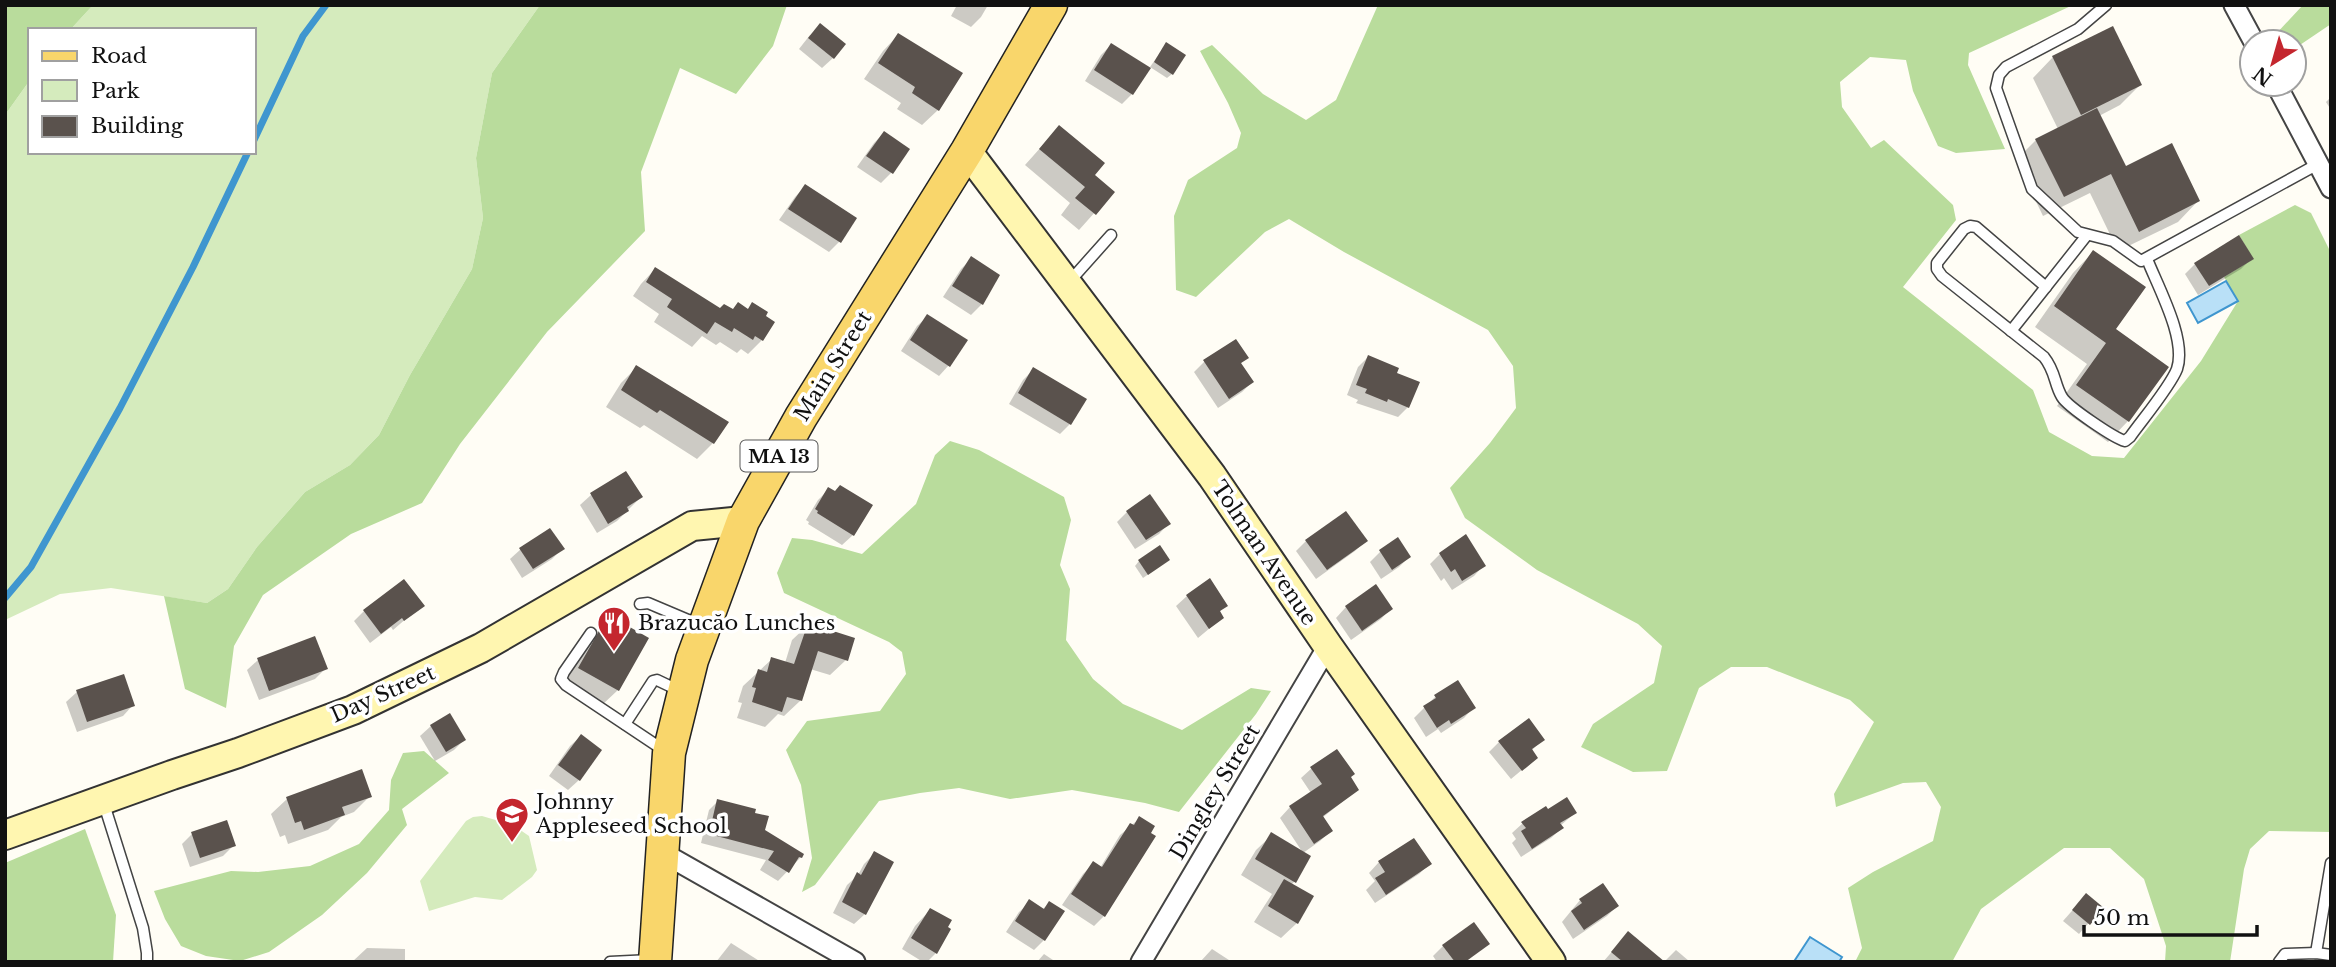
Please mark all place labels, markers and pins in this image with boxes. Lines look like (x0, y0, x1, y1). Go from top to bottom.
restaurant icon: Brazucăo Lunches (595, 604, 633, 653)
place label: Brazucăo Lunches (638, 610, 835, 636)
place label: Johnny Appleseed School (533, 789, 727, 839)
school or university icon: Johnny Appleseed School (493, 795, 531, 844)

